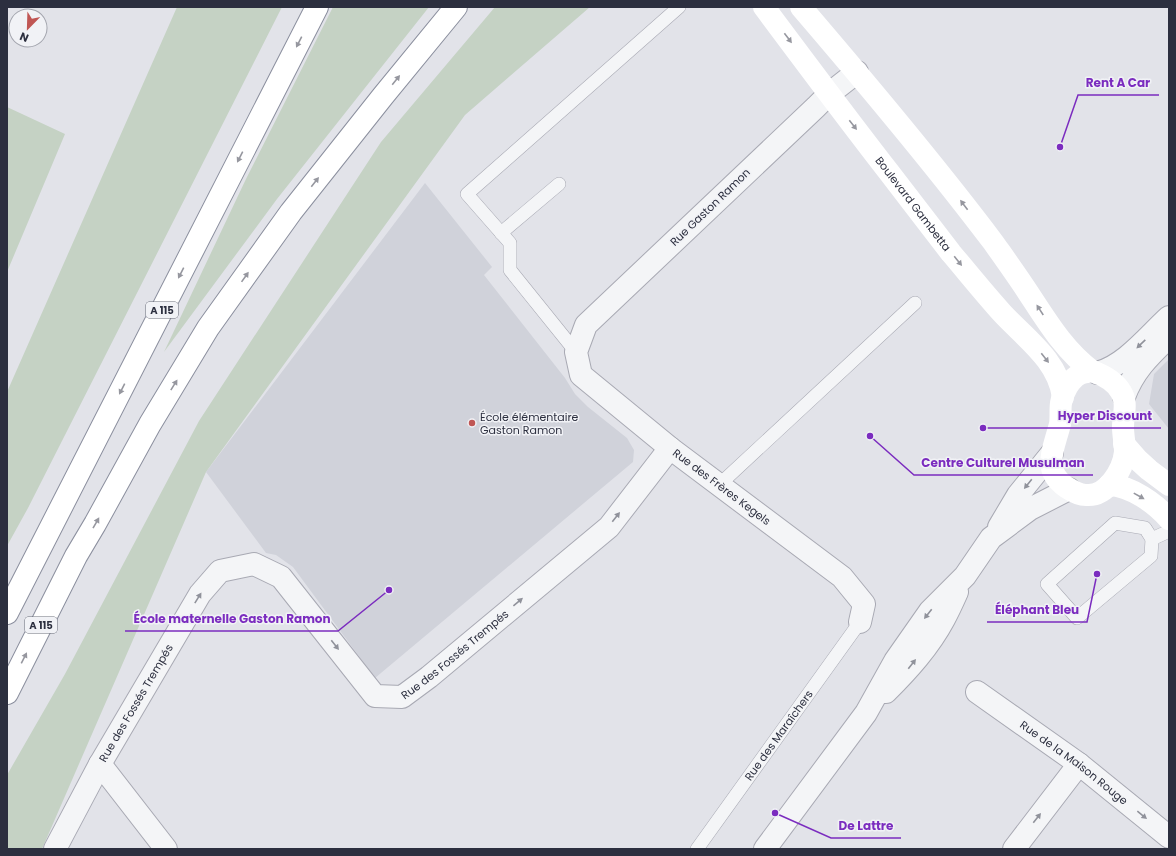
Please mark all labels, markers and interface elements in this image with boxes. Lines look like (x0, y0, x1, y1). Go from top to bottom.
north arrow (8, 8, 48, 48)
text: N (17, 28, 31, 46)
one-way arrow (783, 33, 792, 44)
one-way arrow (296, 36, 302, 47)
callout: Rent A Car (1078, 71, 1159, 95)
text: Rent A Car (1086, 74, 1150, 91)
one-way arrow (392, 75, 400, 86)
one-way arrow (849, 120, 857, 131)
one-way arrow (237, 152, 243, 163)
street label: Boulevard Gambetta (872, 153, 955, 255)
street label: Rue Gaston Ramon (666, 165, 754, 249)
one-way arrow (311, 176, 319, 187)
one-way arrow (960, 199, 968, 210)
one-way arrow (954, 256, 963, 267)
one-way arrow (178, 267, 184, 279)
one-way arrow (241, 271, 249, 282)
road number: A 115 (146, 302, 178, 318)
one-way arrow (1036, 305, 1043, 316)
one-way arrow (1136, 339, 1146, 348)
one-way arrow (1041, 352, 1049, 363)
one-way arrow (170, 379, 177, 391)
one-way arrow (119, 383, 125, 395)
callout: Hyper Discount (1050, 404, 1161, 428)
text: Hyper Discount (1058, 407, 1152, 424)
place label: École élémentaire Gaston Ramon (480, 409, 579, 438)
marker: École élémentaire Gaston Ramon (467, 418, 477, 428)
street label: Rue des Frères Kegels (669, 445, 774, 529)
callout: Centre Culturel Musulman (914, 451, 1093, 475)
text: Centre Culturel Musulman (921, 454, 1085, 471)
one-way arrow (1023, 478, 1032, 489)
one-way arrow (1133, 493, 1145, 499)
one-way arrow (612, 512, 621, 523)
one-way arrow (92, 517, 99, 529)
one-way arrow (194, 593, 202, 603)
one-way arrow (513, 598, 524, 607)
callout: Éléphant Bleu (987, 598, 1087, 622)
text: Éléphant Bleu (995, 601, 1079, 618)
street label: Rue des Fossés Trempés (398, 606, 512, 703)
callout: École maternelle Gaston Ramon (125, 607, 338, 631)
one-way arrow (924, 609, 933, 620)
text: École maternelle Gaston Ramon (133, 610, 331, 627)
road number: A 115 (25, 617, 57, 633)
one-way arrow (330, 639, 339, 650)
street label: Rue des Fossés Trempés (95, 641, 177, 765)
one-way arrow (21, 653, 28, 664)
one-way arrow (908, 659, 917, 670)
street label: Rue des Maraîchers (741, 687, 817, 784)
street label: Rue de la Maison Rouge (1017, 717, 1131, 809)
one-way arrow (1137, 811, 1148, 819)
one-way arrow (1033, 813, 1042, 824)
callout: De Lattre (831, 814, 901, 838)
text: De Lattre (839, 817, 894, 834)

